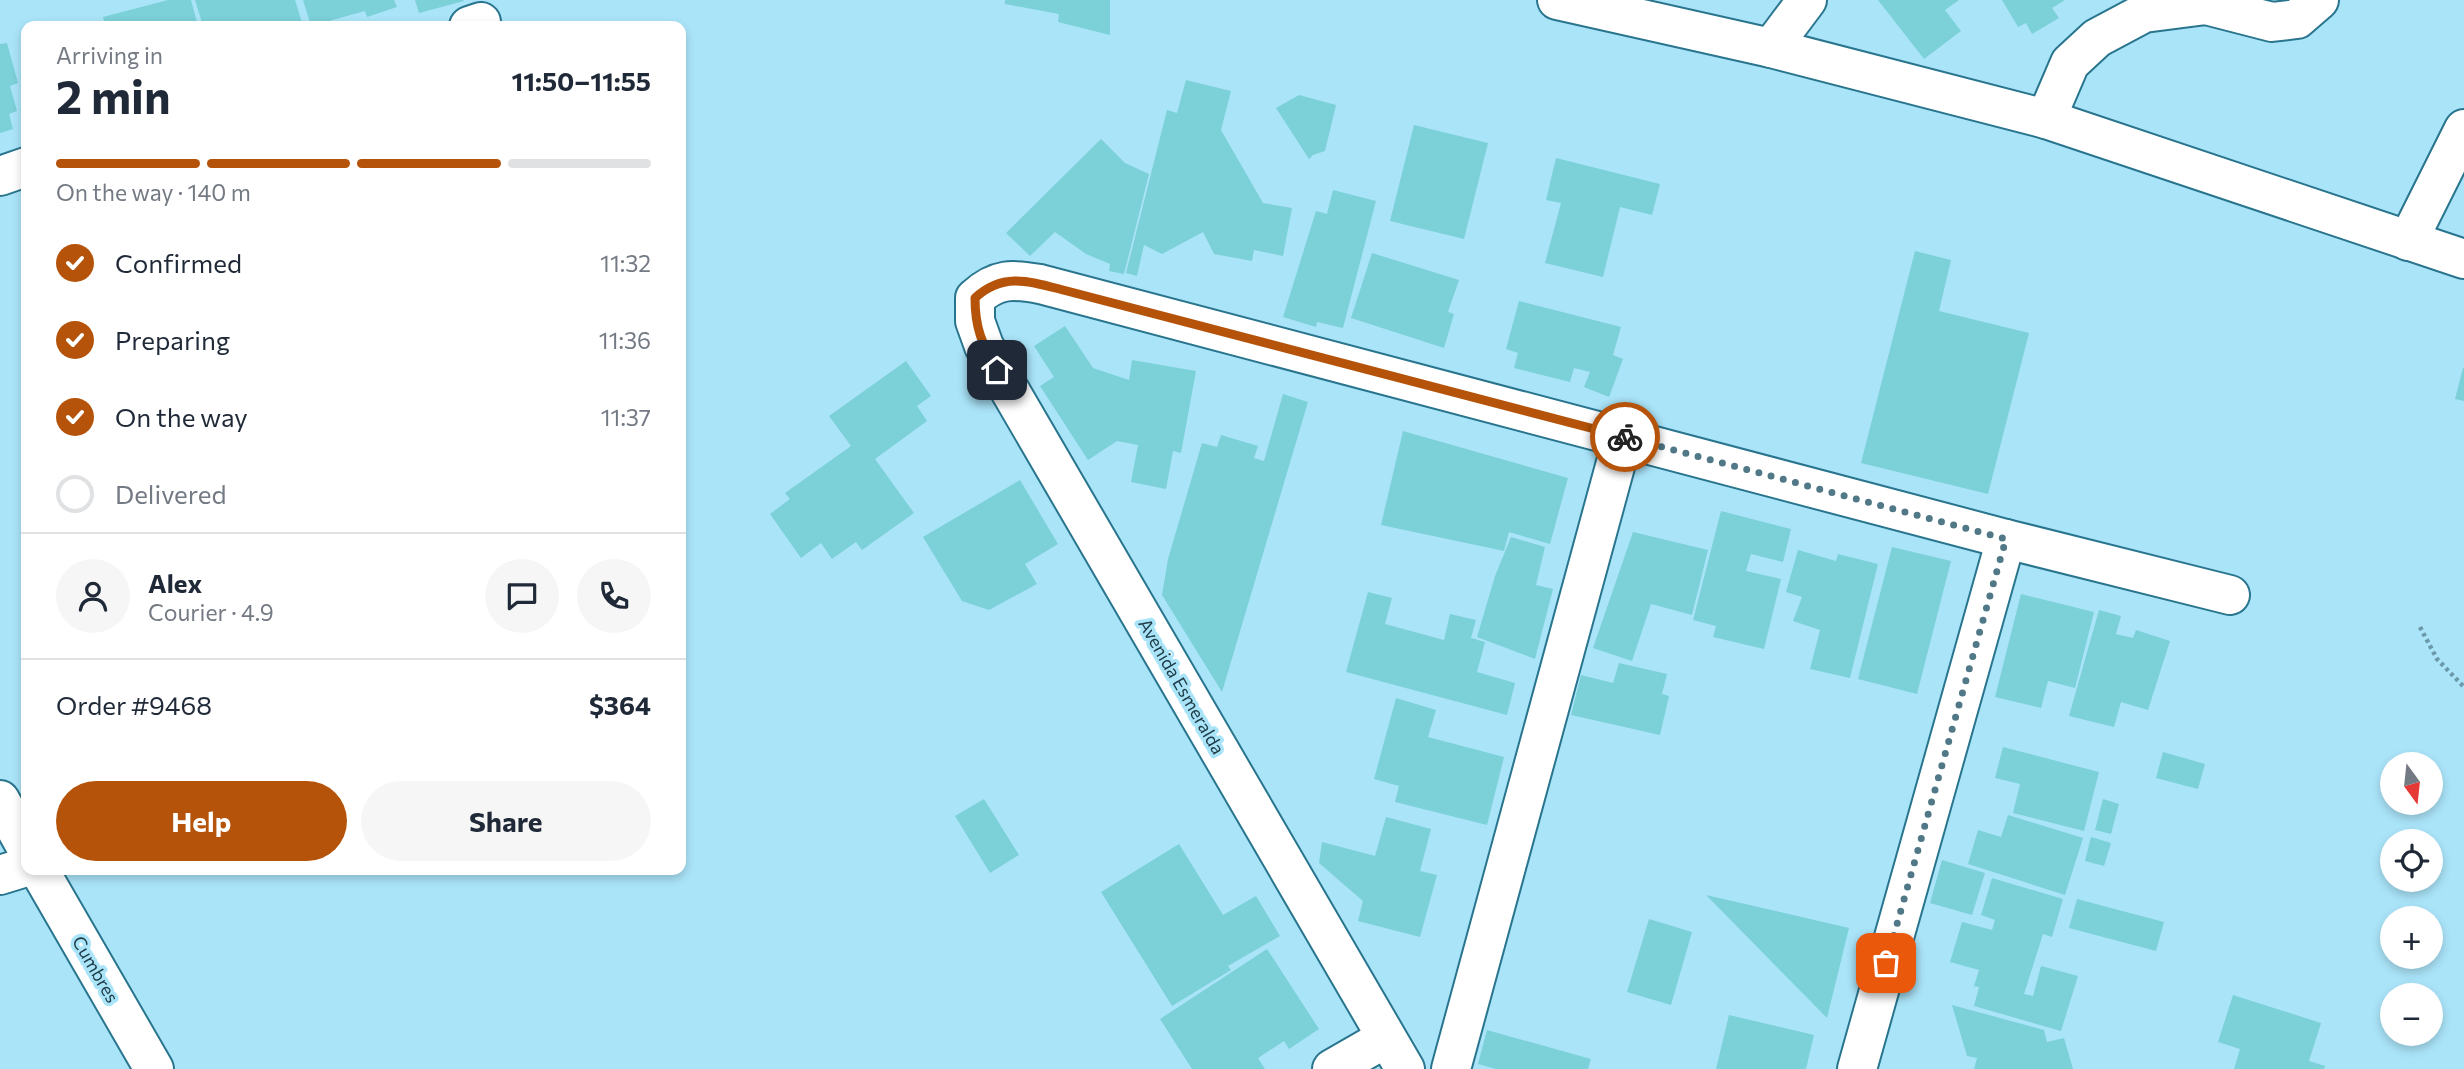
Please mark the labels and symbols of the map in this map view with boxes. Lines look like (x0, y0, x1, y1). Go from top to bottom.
pin (967, 340, 1027, 400)
courier (1590, 402, 1660, 472)
street label: Avenida Esmeralda (1134, 614, 1230, 758)
north arrow (2380, 752, 2443, 816)
street label: Cumbres (68, 932, 124, 1006)
pin (1856, 933, 1916, 993)

